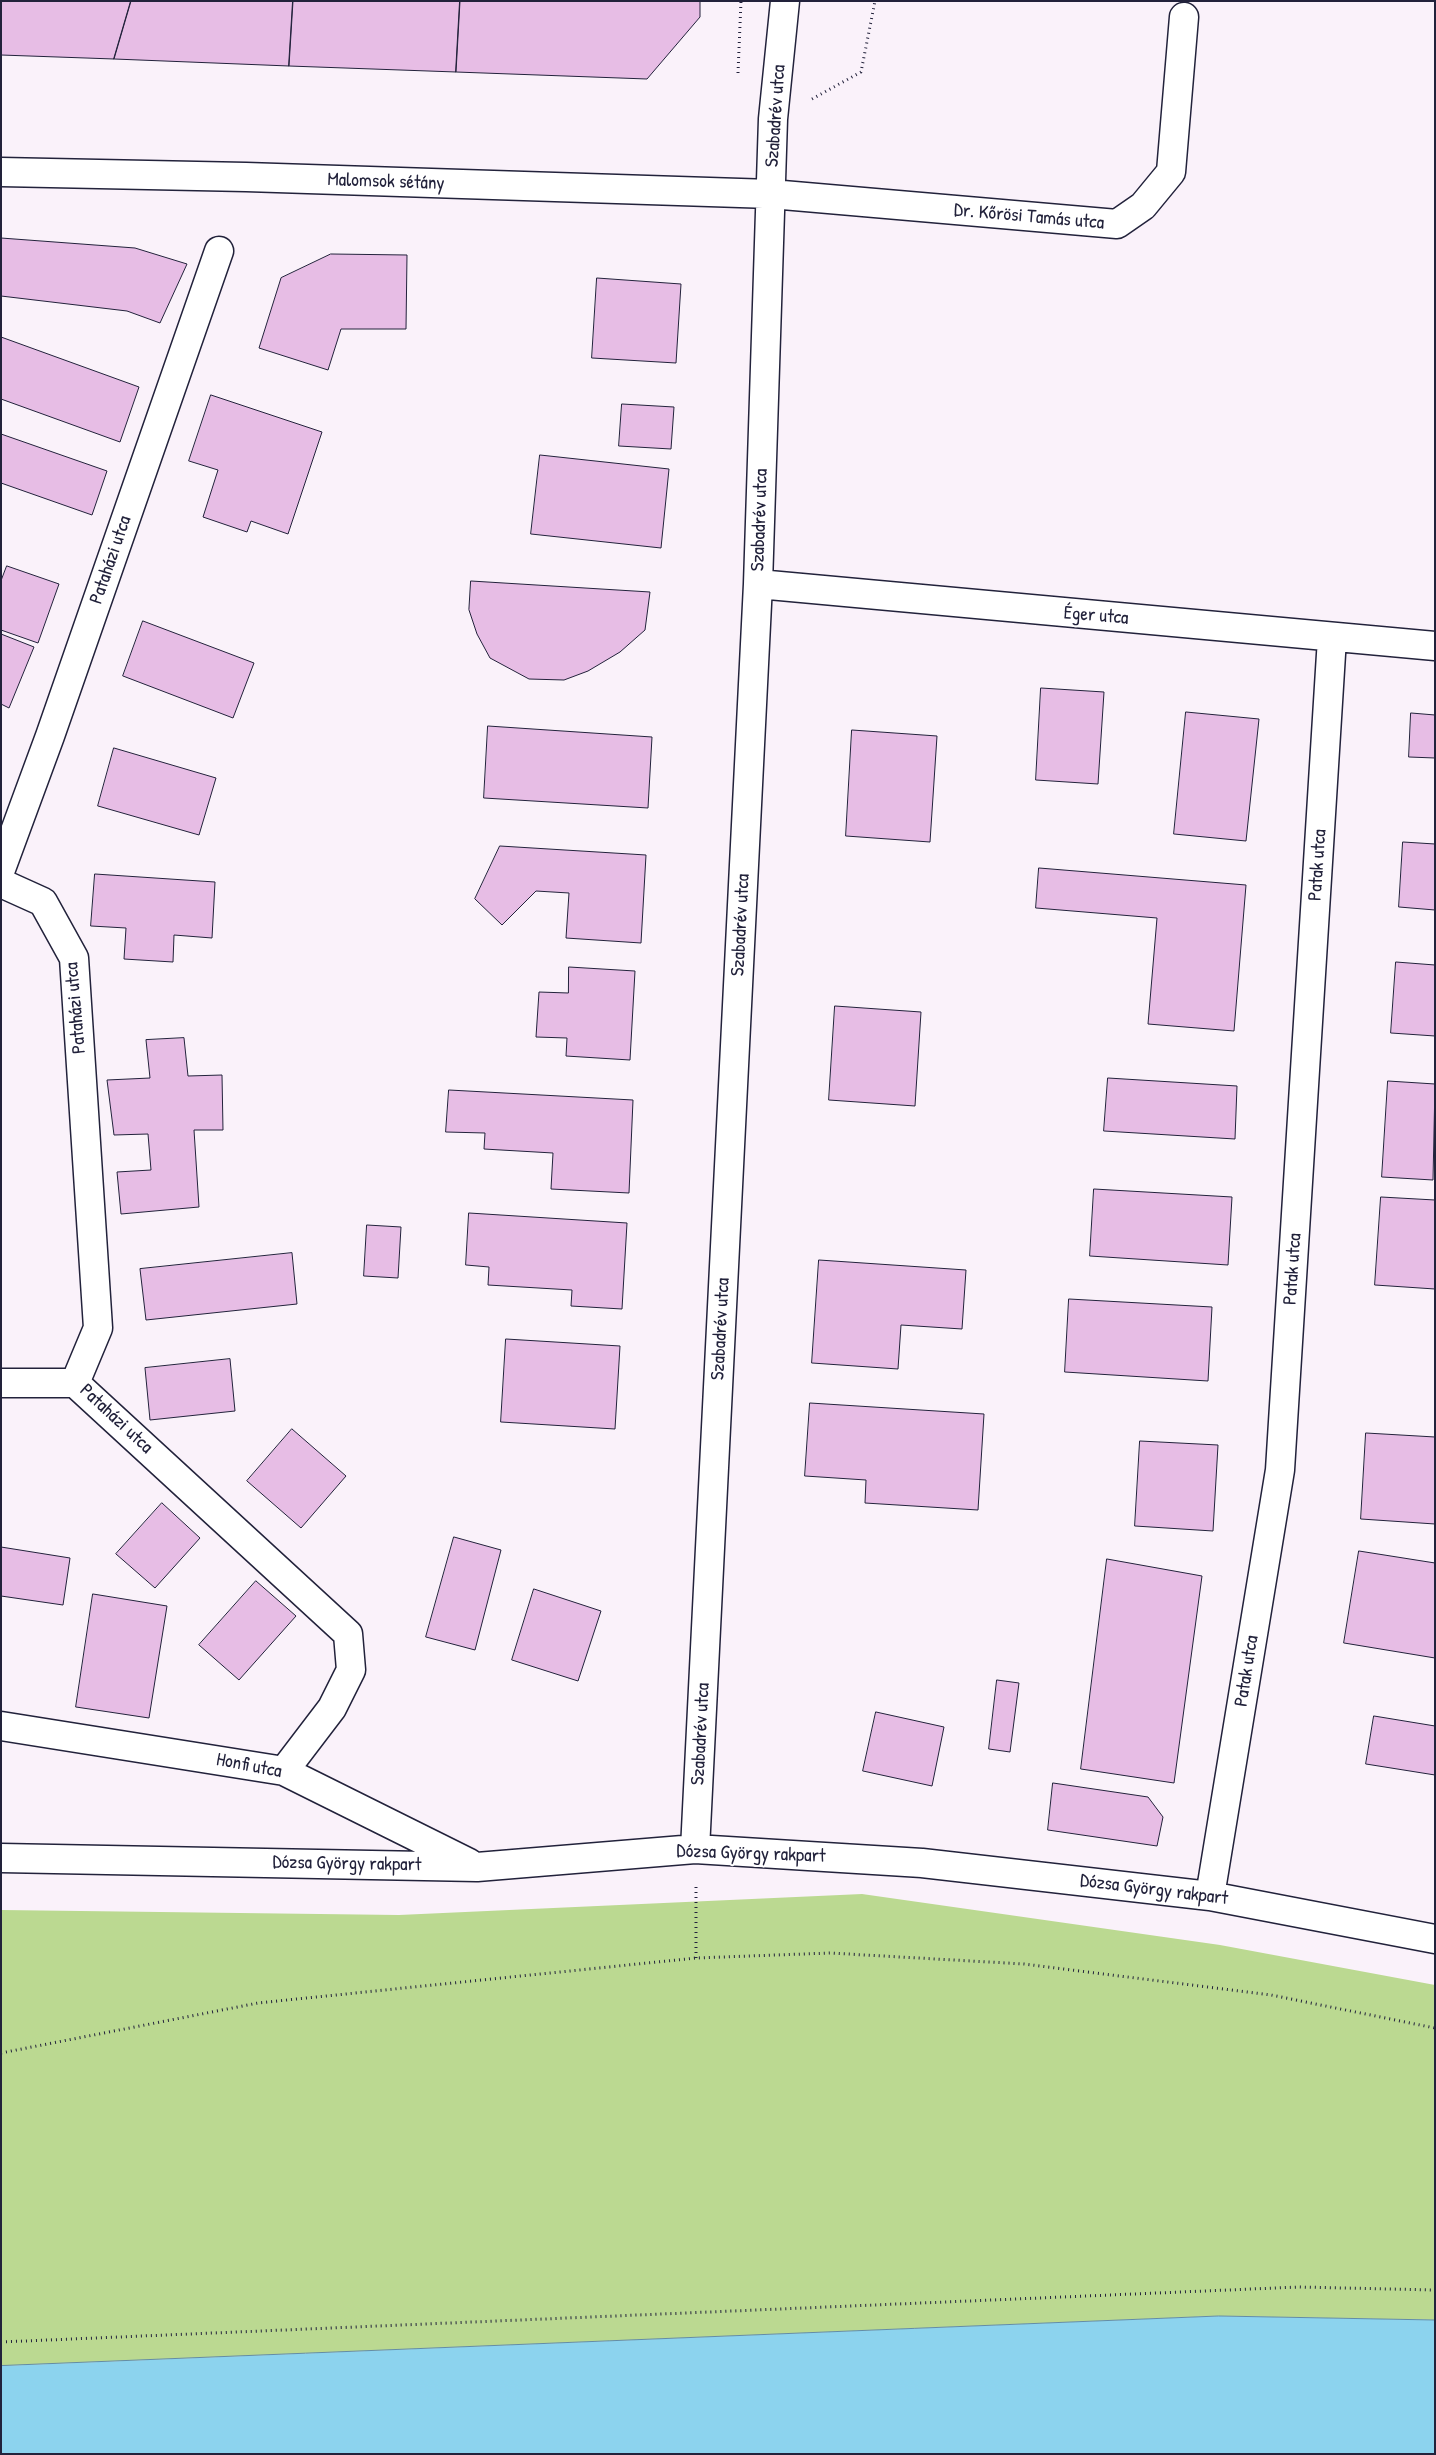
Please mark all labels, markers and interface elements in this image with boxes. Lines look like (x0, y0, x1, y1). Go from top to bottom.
street label: Szabadrév utca (761, 64, 791, 168)
street label: Malomsok sétány (327, 169, 445, 195)
street label: Dr. Kőrösi Tamás utca (953, 199, 1105, 235)
street label: Szabadrév utca (747, 468, 773, 572)
street label: Pataházi utca (85, 513, 137, 607)
street label: Éger utca (1063, 602, 1129, 630)
street label: Patak utca (1304, 828, 1332, 902)
street label: Szabadrév utca (727, 873, 755, 977)
street label: Pataházi utca (61, 961, 91, 1055)
street label: Patak utca (1279, 1232, 1307, 1306)
street label: Szabadrév utca (707, 1277, 735, 1381)
street label: Pataházi utca (75, 1379, 157, 1459)
street label: Patak utca (1230, 1634, 1264, 1708)
street label: Szabadrév utca (687, 1682, 715, 1786)
street label: Honfi utca (214, 1749, 284, 1783)
street label: Dózsa György rakpart (676, 1840, 826, 1868)
street label: Dózsa György rakpart (272, 1851, 422, 1877)
street label: Dózsa György rakpart (1079, 1870, 1229, 1910)

